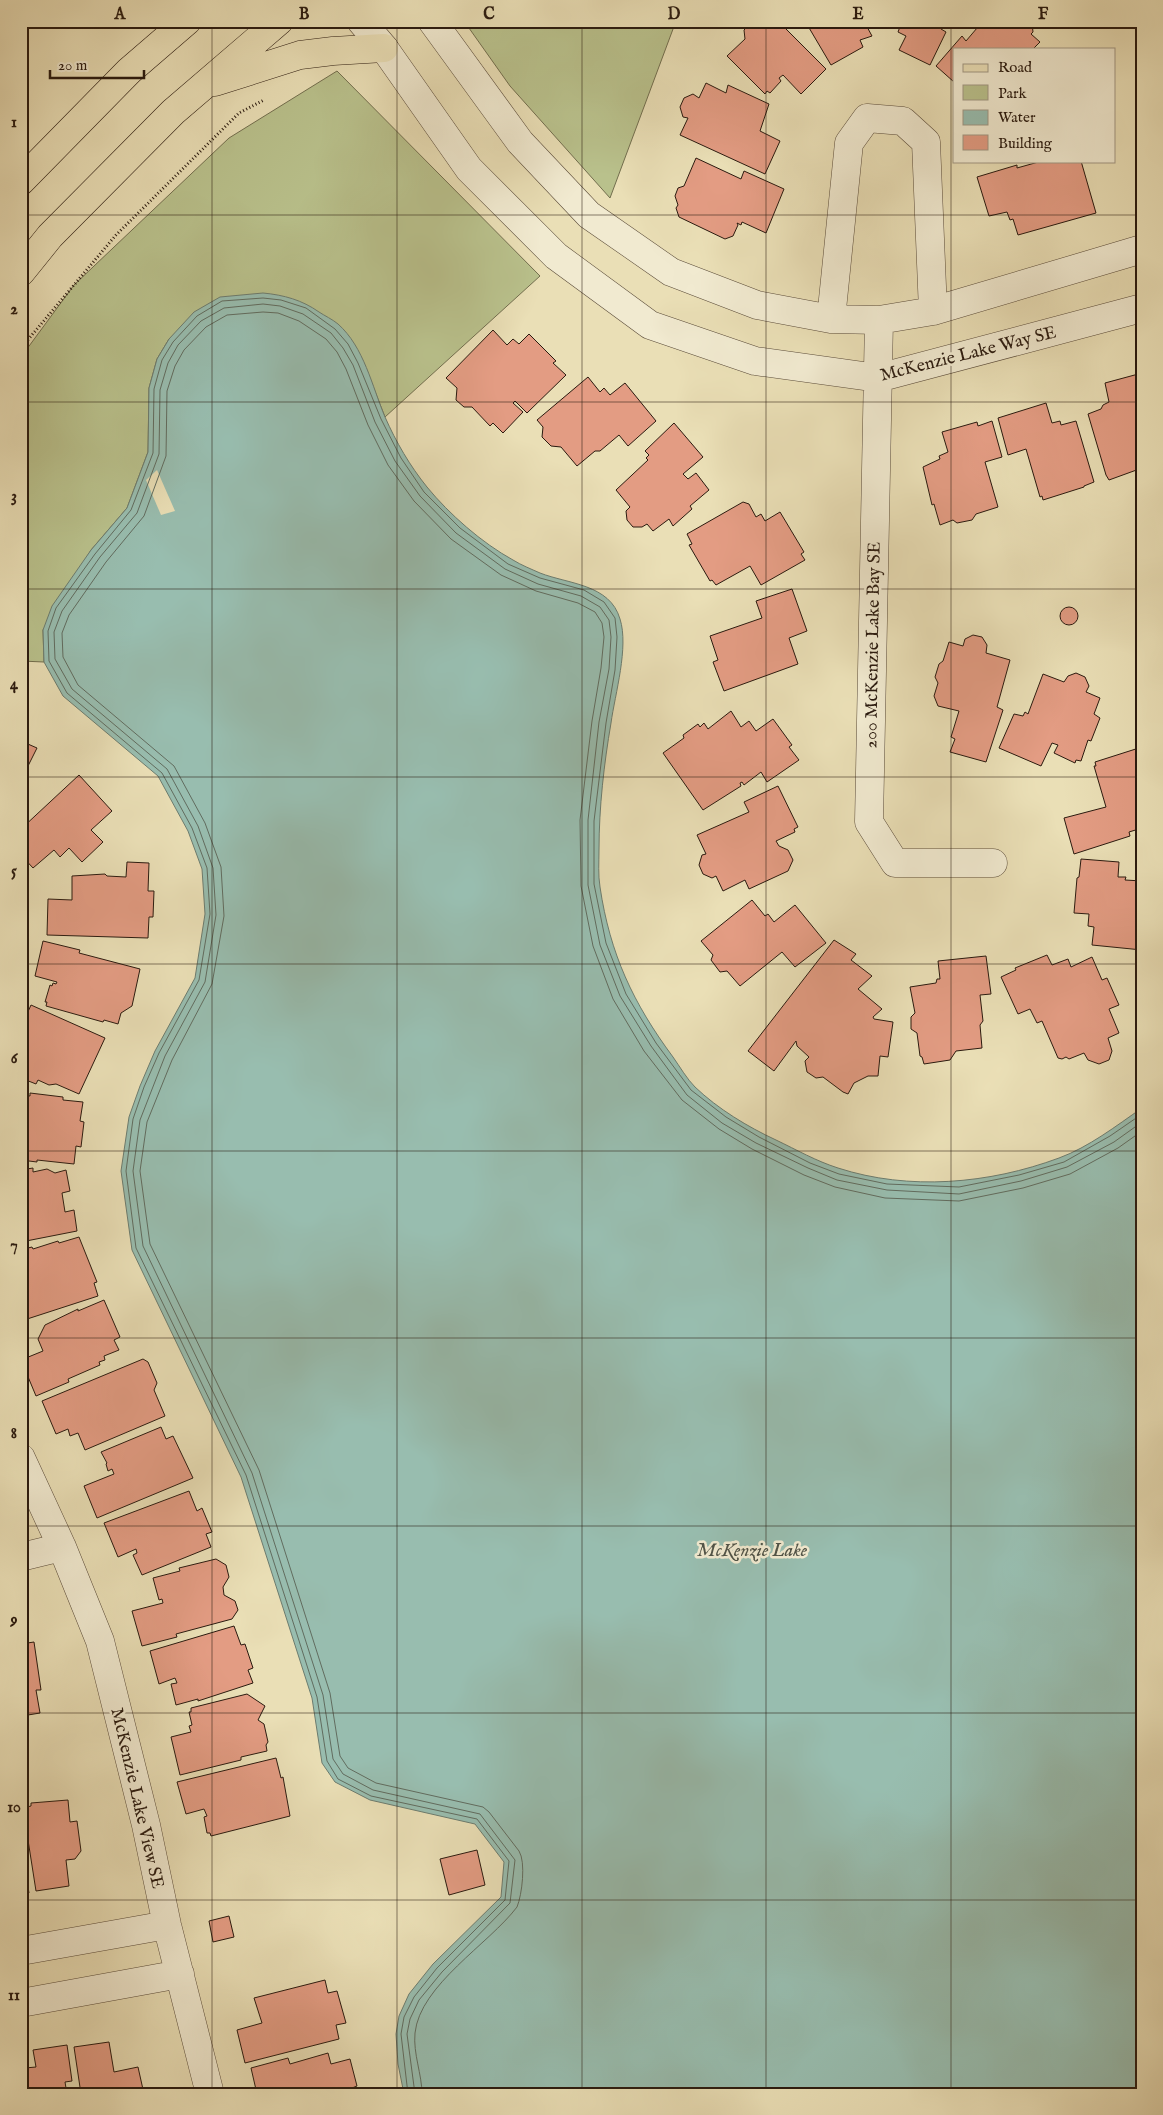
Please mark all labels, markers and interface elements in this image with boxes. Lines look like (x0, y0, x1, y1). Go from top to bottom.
text: A (114, 5, 127, 25)
text: B (299, 5, 310, 25)
text: C (483, 5, 495, 25)
text: D (668, 5, 681, 25)
text: E (852, 5, 864, 25)
text: F (1038, 5, 1049, 25)
scale bar (50, 48, 144, 80)
legend (953, 48, 1116, 162)
text: 20 m (58, 56, 88, 75)
text: Road (998, 58, 1033, 77)
text: Park (998, 84, 1028, 103)
text: Water (998, 108, 1036, 127)
text: 1 (11, 113, 17, 133)
text: Building (998, 134, 1053, 153)
text: 2 (10, 300, 18, 320)
street label: McKenzie Lake Way SE (878, 321, 1059, 387)
text: 3 (11, 487, 17, 507)
street label: 200 McKenzie Lake Bay SE (860, 541, 887, 749)
text: 4 (10, 675, 19, 695)
text: 5 (11, 862, 17, 882)
text: 6 (11, 1049, 19, 1069)
text: 7 (10, 1236, 18, 1256)
text: 8 (11, 1424, 17, 1444)
water label: McKenzie Lake (697, 1539, 808, 1563)
text: 9 (10, 1611, 18, 1631)
street label: McKenzie Lake View SE (105, 1706, 169, 1891)
text: 10 (7, 1798, 21, 1818)
text: 11 (8, 1986, 20, 2006)

